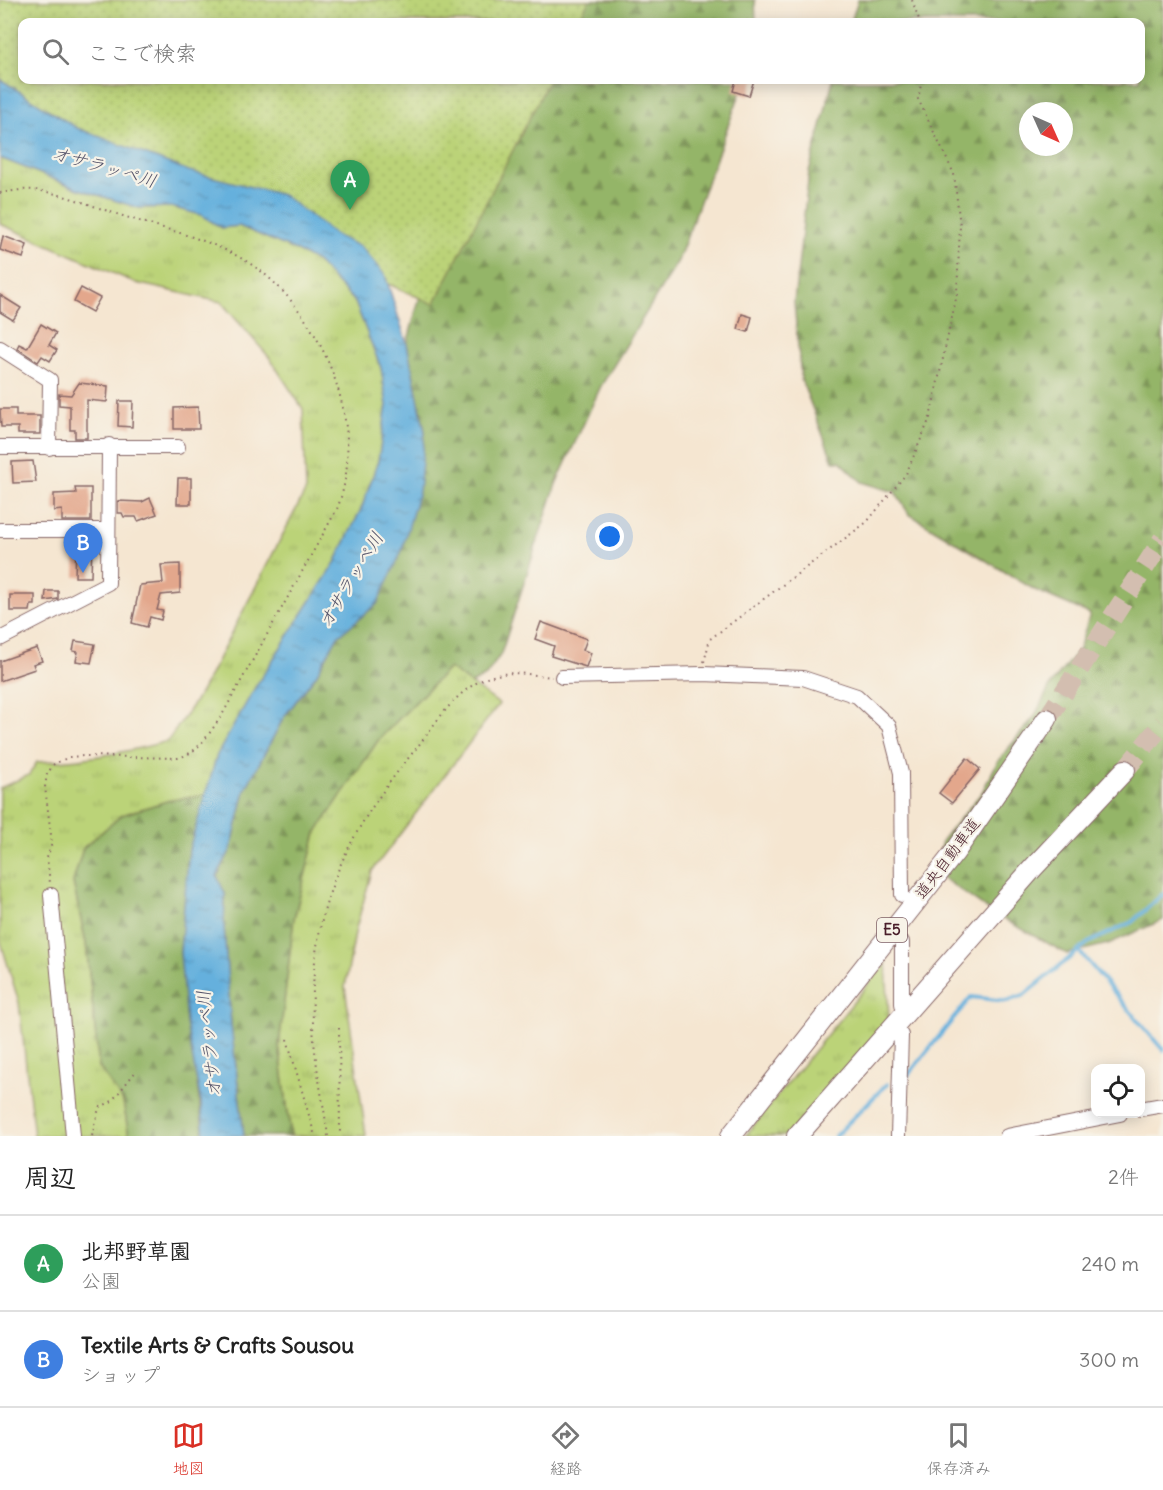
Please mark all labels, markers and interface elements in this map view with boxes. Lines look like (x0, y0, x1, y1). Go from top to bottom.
search box (18, 18, 1145, 84)
icon: search (39, 35, 72, 68)
text: ここで検索 (87, 39, 197, 67)
north arrow (1019, 102, 1073, 156)
water label: オサラッペ川 (49, 141, 159, 192)
pin: A (330, 160, 370, 210)
your location (595, 522, 624, 551)
pin: B (64, 524, 103, 573)
water label: オサラッペ川 (313, 528, 388, 632)
street label: 道央自動車道 (910, 814, 984, 902)
road number: E5 (877, 918, 907, 942)
water label: オサラッペ川 (191, 989, 226, 1099)
map controls (1091, 1064, 1145, 1118)
button: locate (1091, 1064, 1145, 1118)
text: 周辺 (24, 1161, 76, 1194)
text: 2件 (1108, 1164, 1139, 1189)
text: 北邦野草園 (81, 1237, 191, 1265)
text: A (37, 1251, 50, 1276)
text: 240 m (1081, 1251, 1139, 1276)
text: 公園 (81, 1268, 121, 1293)
text: Textile Arts & Crafts Sousou (81, 1331, 354, 1359)
text: B (37, 1347, 50, 1372)
text: 300 m (1079, 1347, 1139, 1372)
text: ショップ (81, 1362, 160, 1387)
tab: 地図 (172, 1419, 205, 1479)
tab: 経路 (549, 1419, 582, 1479)
tab: 保存済み (927, 1419, 991, 1479)

